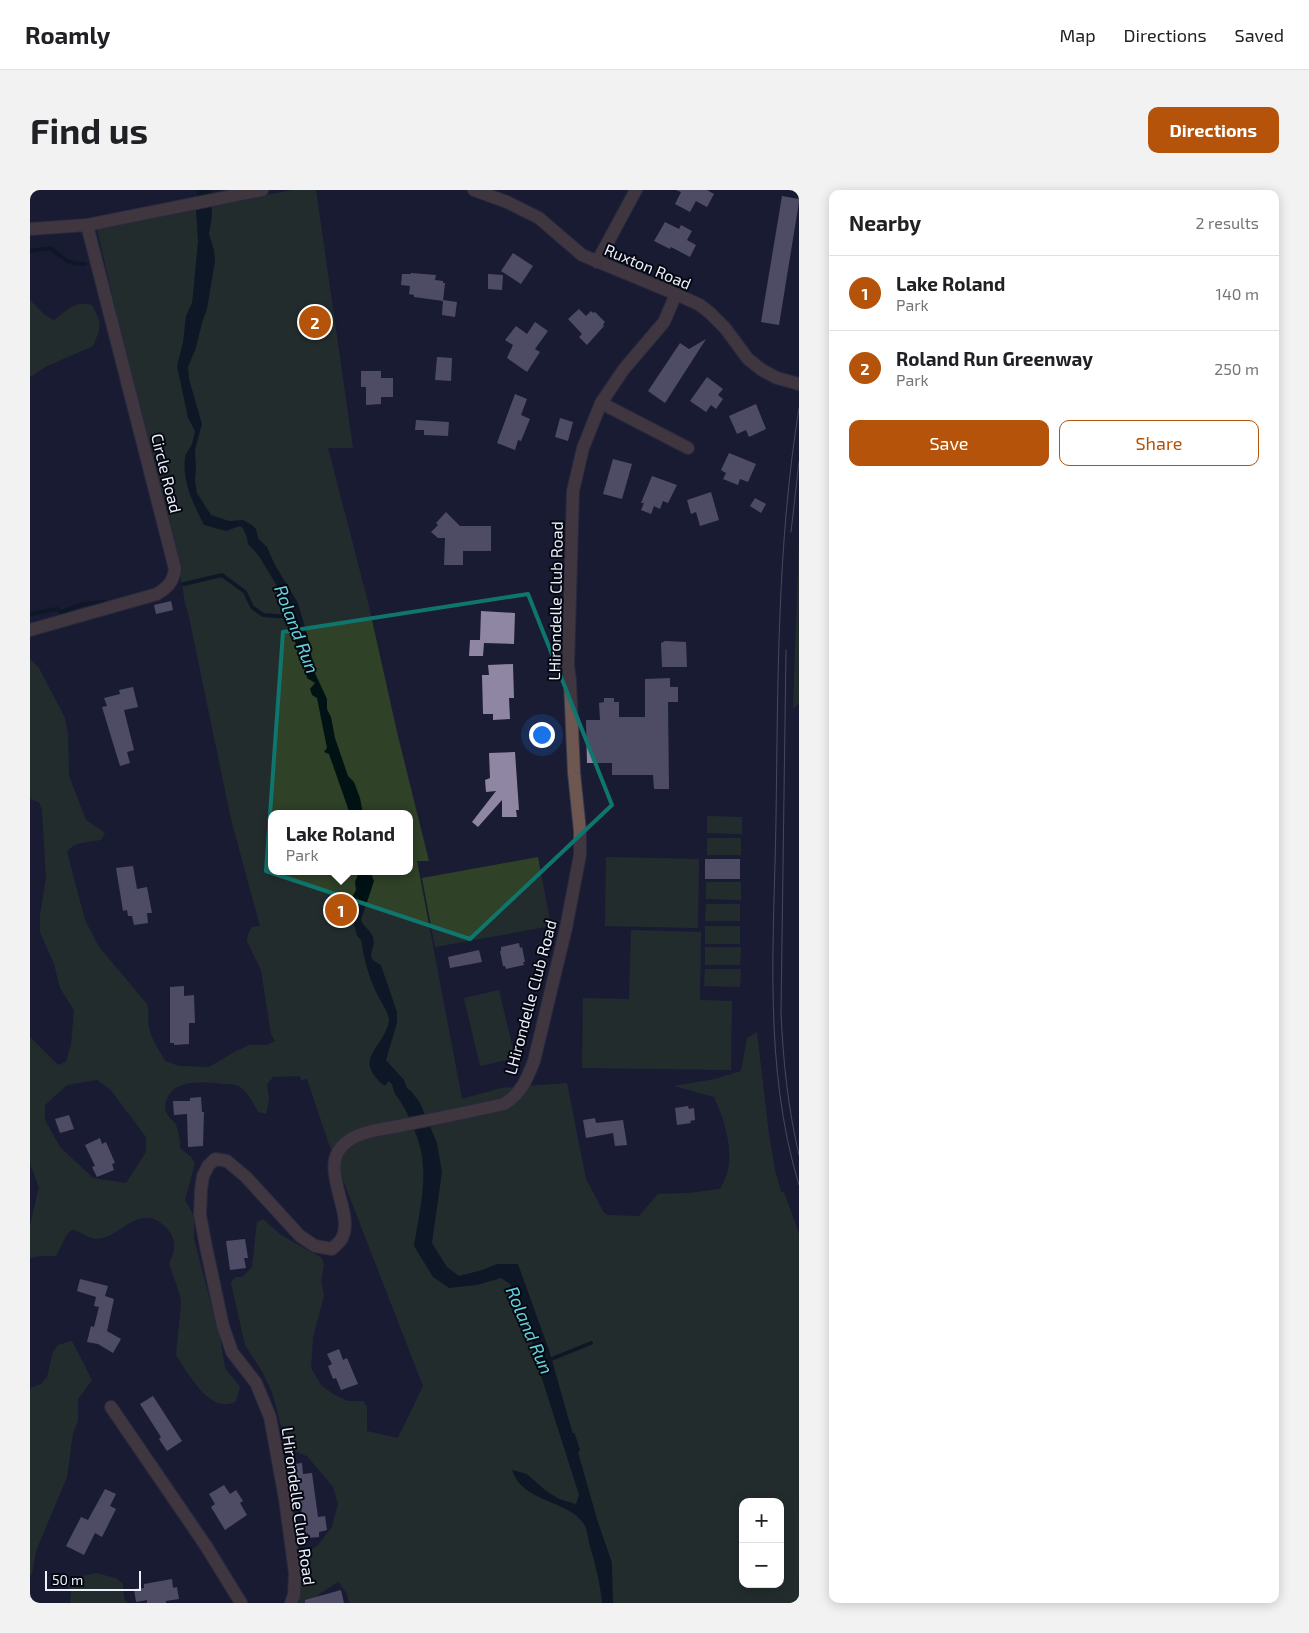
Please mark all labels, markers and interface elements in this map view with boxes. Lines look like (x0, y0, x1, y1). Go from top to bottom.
text: Roamly (25, 20, 110, 49)
text: Map (1059, 24, 1096, 46)
text: Directions (1124, 24, 1207, 46)
text: Saved (1235, 24, 1284, 46)
button: Directions (1148, 107, 1279, 153)
text: Find us (30, 109, 148, 151)
text: Nearby (849, 210, 921, 235)
text: 2 results (1196, 213, 1259, 232)
street label: Ruxton Road (602, 239, 694, 293)
text: Lake Roland (896, 272, 1005, 295)
text: 1 (862, 284, 868, 303)
text: 140 m (1216, 284, 1259, 303)
text: Park (896, 295, 929, 314)
pin: 2 (299, 303, 331, 341)
text: Roland Run Greenway (896, 347, 1093, 370)
text: 2 (860, 359, 870, 378)
text: 250 m (1214, 359, 1259, 378)
text: Park (896, 370, 929, 389)
button: Save (849, 420, 1049, 466)
button: Share (1059, 420, 1259, 466)
street label: Circle Road (148, 431, 186, 515)
street label: LHirondelle Club Road (544, 521, 566, 681)
water label: Roland Run (270, 582, 324, 676)
your location (529, 722, 555, 748)
popup (268, 810, 413, 875)
text: Lake Roland (286, 822, 395, 845)
text: Park (286, 845, 319, 864)
pin: 1 (325, 891, 357, 929)
street label: LHirondelle Club Road (500, 918, 560, 1076)
water label: Roland Run (502, 1283, 558, 1377)
street label: LHirondelle Club Road (278, 1426, 320, 1586)
map controls (739, 1498, 784, 1588)
button: + (739, 1498, 784, 1543)
button: − (739, 1543, 784, 1588)
scale bar (45, 1568, 141, 1591)
text: 50 m (52, 1571, 83, 1588)

